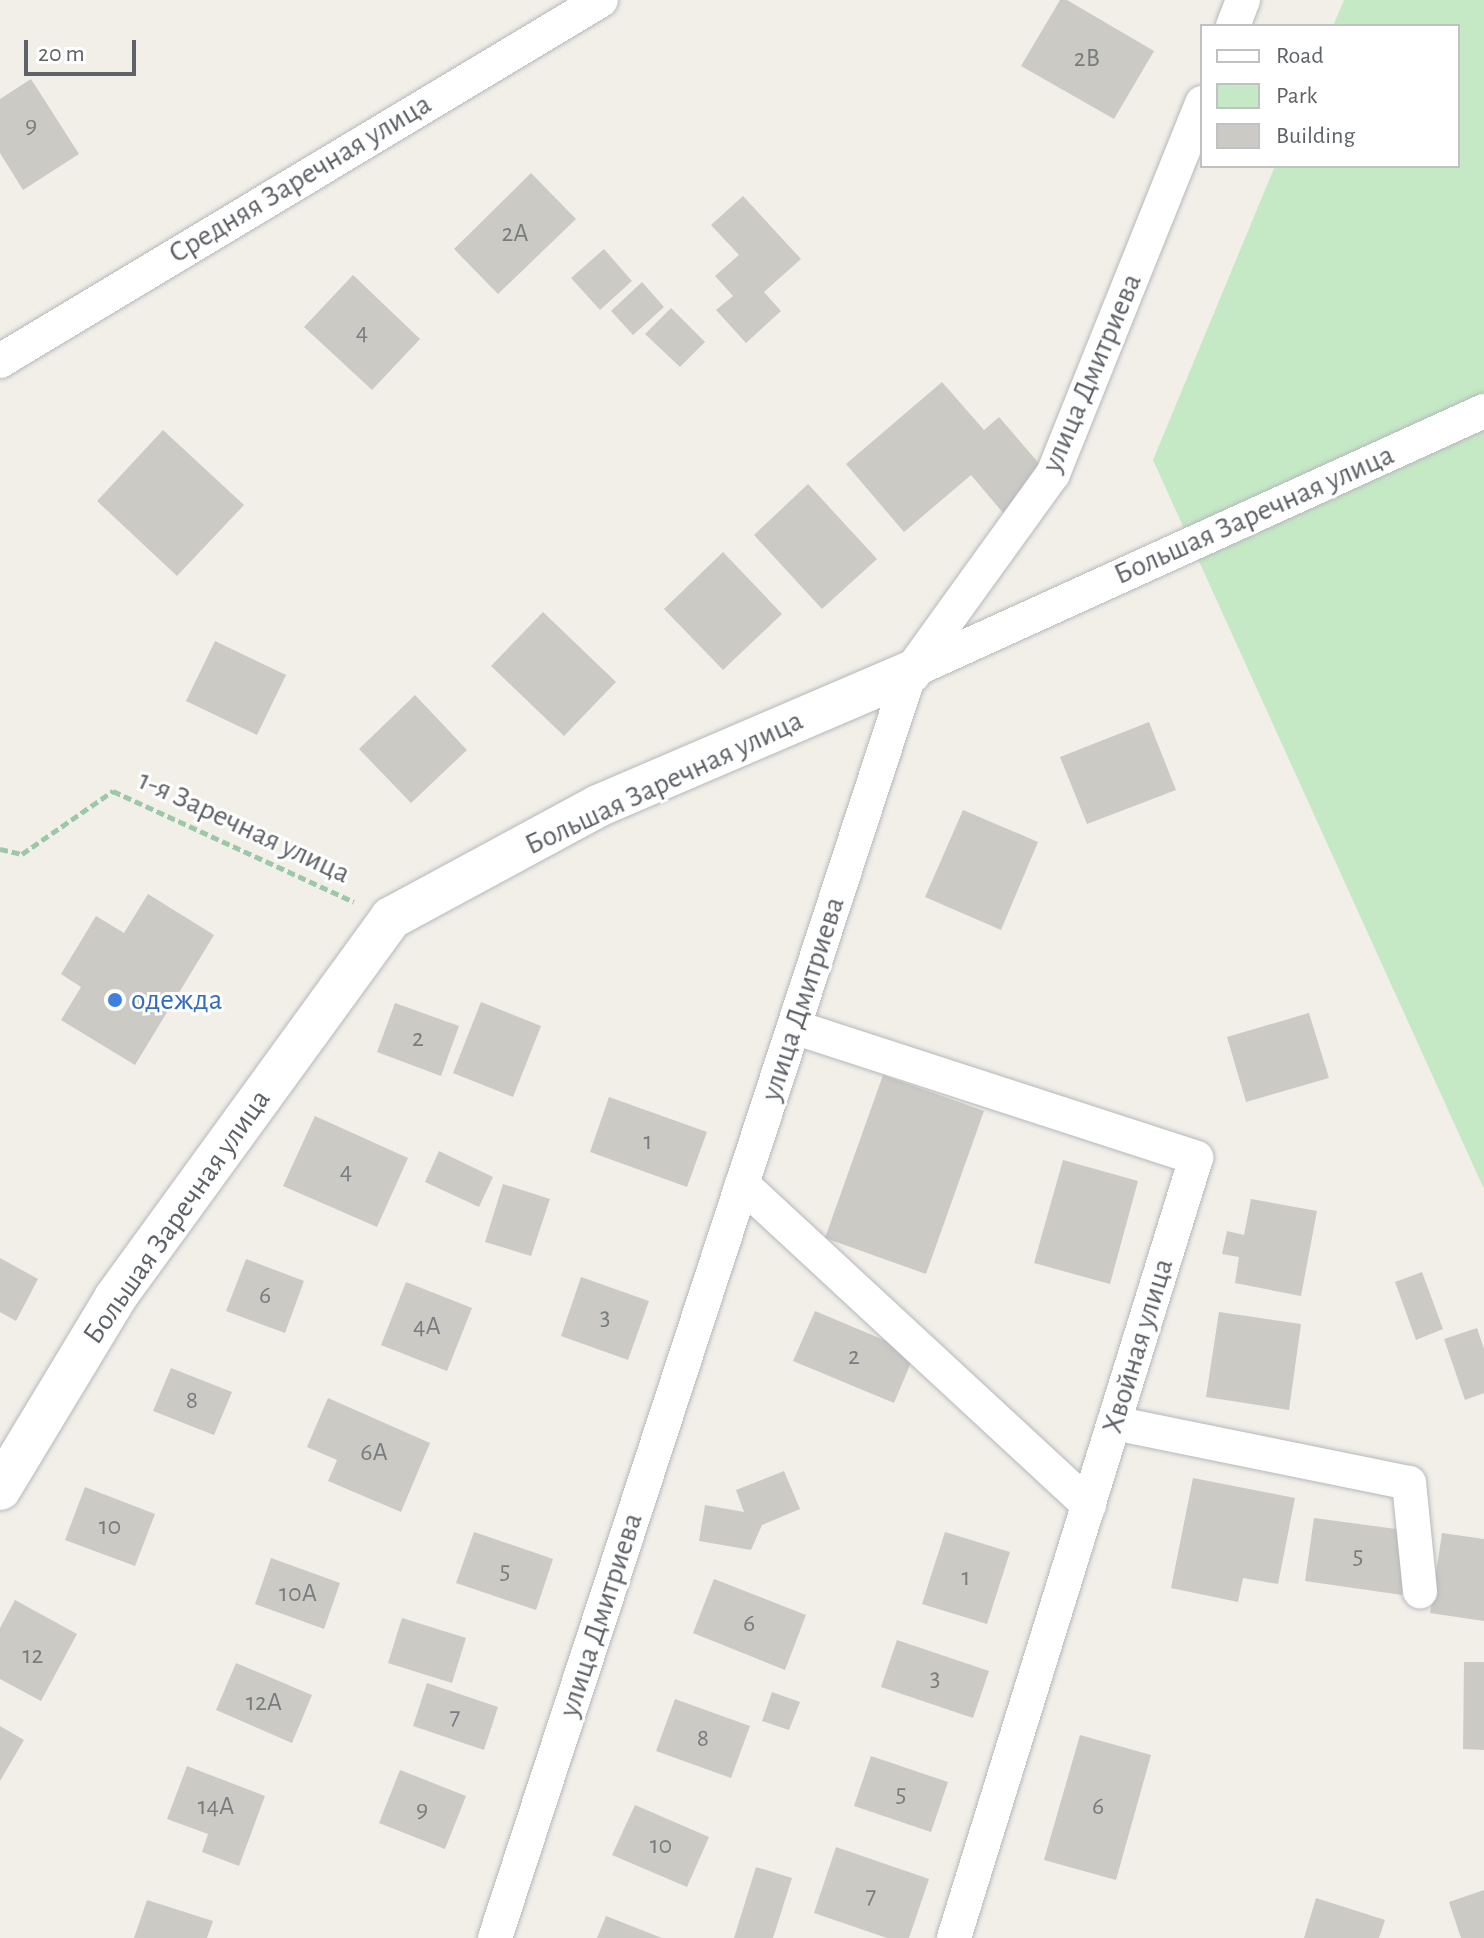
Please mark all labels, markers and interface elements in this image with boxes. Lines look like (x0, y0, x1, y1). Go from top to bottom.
scale bar (28, 24, 140, 74)
legend (1200, 24, 1460, 168)
text: 20 m (38, 42, 85, 66)
house number: 2В (1074, 43, 1100, 75)
text: Road (1276, 44, 1324, 68)
text: Park (1276, 84, 1317, 108)
street label: Средняя Заречная улица (162, 86, 438, 272)
house number: 9 (25, 110, 37, 142)
text: Building (1276, 124, 1355, 148)
house number: 2А (501, 218, 529, 250)
street label: улица Дмитриева (1034, 268, 1150, 478)
house number: 4 (356, 317, 368, 349)
street label: Большая Заречная улица (1108, 437, 1400, 593)
street label: Большая Заречная улица (519, 703, 809, 863)
street label: 1-я Заречная улица (132, 762, 356, 892)
street label: улица Дмитриева (753, 893, 853, 1105)
place label: одежда (131, 982, 222, 1018)
marker: одежда (106, 991, 124, 1009)
house number: 2 (412, 1023, 424, 1055)
street label: Большая Заречная улица (75, 1083, 279, 1351)
house number: 1 (644, 1126, 652, 1158)
house number: 4 (340, 1156, 352, 1188)
street label: Хвойная улица (1094, 1254, 1182, 1438)
house number: 6 (259, 1280, 271, 1312)
house number: 3 (600, 1302, 610, 1334)
house number: 4А (413, 1311, 441, 1343)
house number: 2 (848, 1341, 860, 1373)
house number: 8 (186, 1385, 198, 1417)
house number: 6А (360, 1437, 388, 1469)
street label: улица Дмитриева (551, 1509, 651, 1721)
house number: 10 (99, 1511, 121, 1543)
house number: 5 (1353, 1540, 1363, 1572)
house number: 5 (500, 1555, 510, 1587)
house number: 1 (962, 1562, 970, 1594)
house number: 10А (279, 1578, 317, 1610)
house number: 6 (743, 1608, 755, 1640)
house number: 12 (23, 1640, 43, 1672)
house number: 3 (930, 1663, 940, 1695)
house number: 12А (246, 1687, 282, 1719)
house number: 7 (450, 1701, 460, 1733)
house number: 8 (697, 1723, 709, 1755)
house number: 5 (896, 1778, 906, 1810)
house number: 14А (198, 1791, 234, 1823)
house number: 6 (1092, 1791, 1104, 1823)
house number: 9 (416, 1794, 428, 1826)
house number: 10 (650, 1830, 672, 1862)
house number: 7 (866, 1880, 876, 1912)

